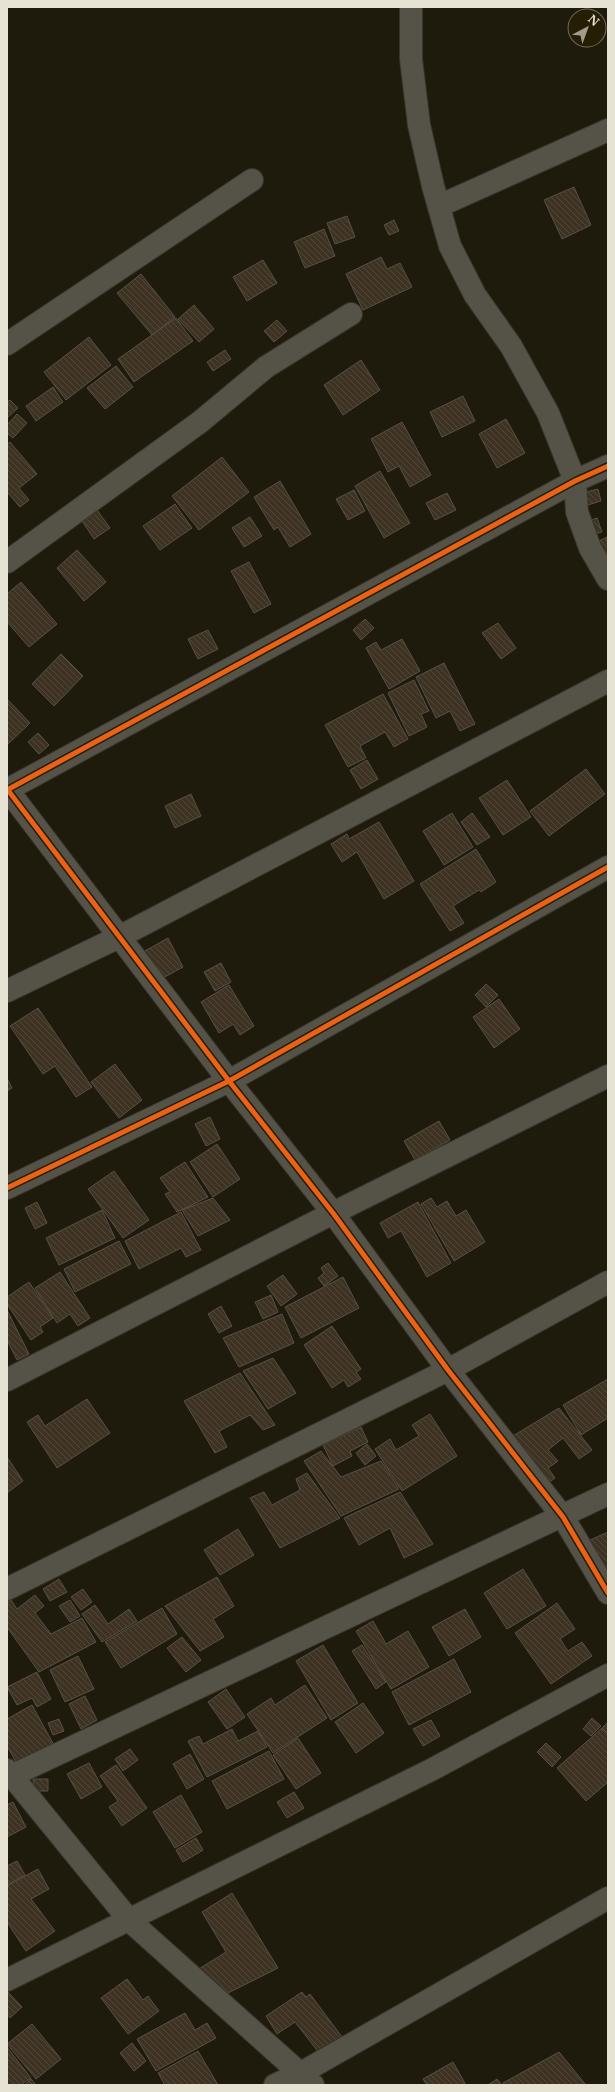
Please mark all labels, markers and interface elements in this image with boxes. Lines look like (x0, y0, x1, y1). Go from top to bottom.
north arrow (567, 8, 607, 48)
text: N (585, 12, 603, 30)

